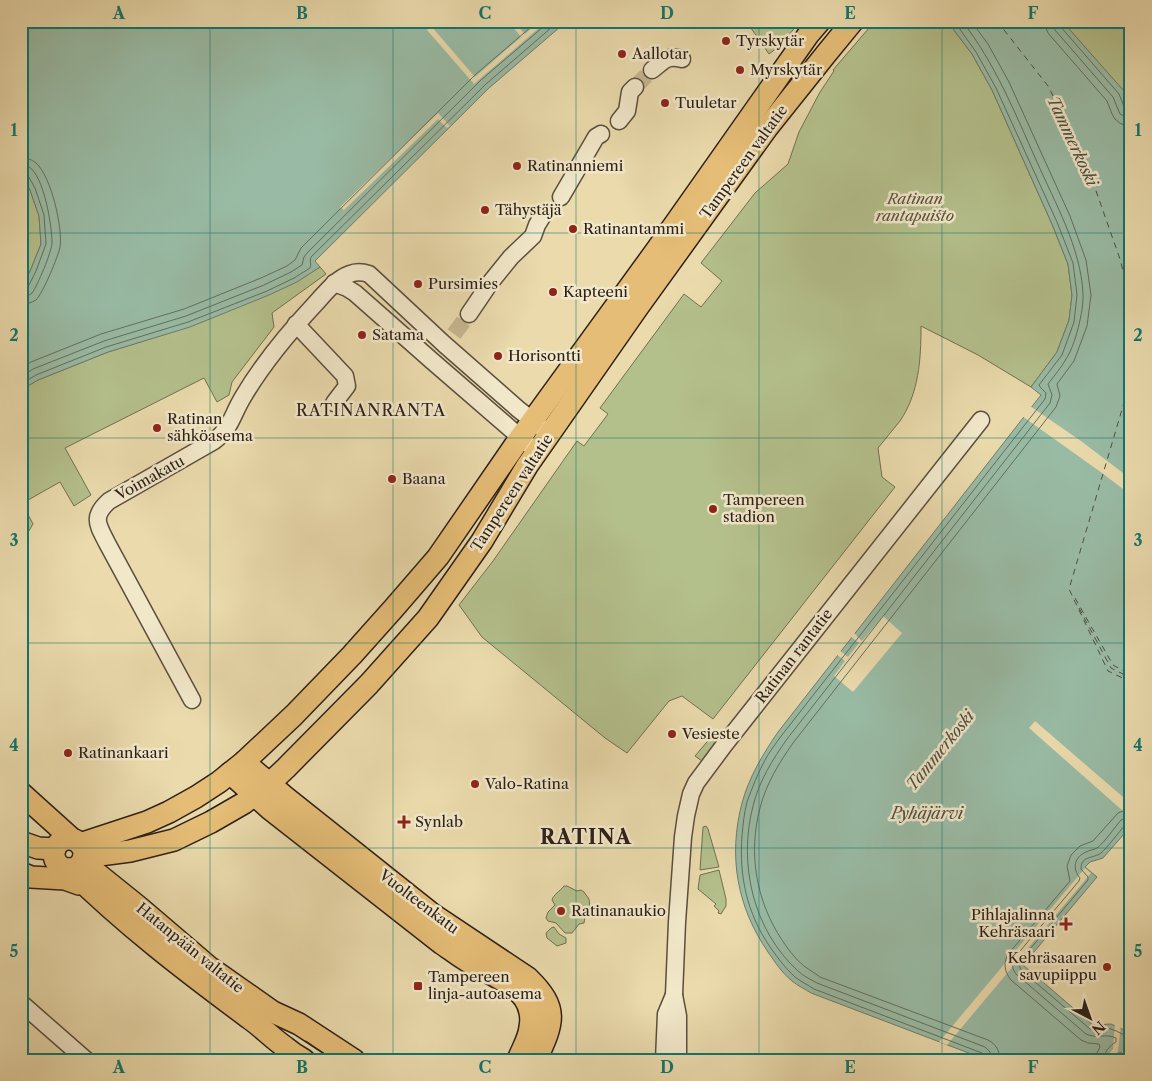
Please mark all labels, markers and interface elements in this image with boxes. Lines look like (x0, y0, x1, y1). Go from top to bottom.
text: A (112, 3, 126, 23)
text: B (296, 3, 308, 23)
text: C (479, 3, 491, 23)
text: D (660, 3, 674, 23)
text: E (844, 3, 856, 23)
text: F (1028, 3, 1039, 23)
place label: Tyrskytär (736, 31, 805, 50)
marker: Tyrskytär (720, 35, 732, 47)
place label: Aallotar (631, 44, 689, 63)
marker: Aallotar (616, 48, 628, 60)
place label: Myrskytär (750, 60, 823, 79)
marker: Myrskytär (734, 64, 746, 76)
place label: Tuuletar (675, 93, 737, 112)
water label: Tammerkoski (1043, 93, 1103, 190)
marker: Tuuletar (659, 97, 671, 109)
street label: Tampereen valtatie (696, 101, 791, 223)
text: 1 (10, 120, 18, 140)
text: 1 (1134, 120, 1142, 140)
place label: Ratinanniemi (527, 156, 624, 175)
marker: Ratinanniemi (511, 160, 523, 172)
park label: Ratinan rantapuisto (875, 189, 954, 225)
place label: Tähystäjä (495, 200, 562, 219)
marker: Tähystäjä (479, 204, 491, 216)
place label: Ratinantammi (583, 219, 685, 238)
marker: Ratinantammi (567, 223, 579, 235)
place label: Pursimies (428, 274, 498, 293)
marker: Pursimies (412, 278, 424, 290)
place label: Kapteeni (563, 282, 628, 301)
marker: Kapteeni (547, 286, 559, 298)
text: 2 (9, 325, 19, 345)
place label: Satama (372, 325, 424, 344)
text: 2 (1133, 325, 1143, 345)
marker: Satama (356, 329, 368, 341)
place label: Horisontti (508, 346, 581, 365)
marker: Horisontti (492, 350, 504, 362)
district label: RATINANRANTA (296, 400, 446, 420)
place label: Ratinan sähköasema (167, 409, 253, 445)
marker: Ratinan sähköasema (151, 422, 163, 434)
street label: Tampereen valtatie (466, 430, 557, 555)
street label: Voimakatu (111, 451, 188, 505)
place label: Baana (402, 469, 446, 488)
marker: Baana (386, 473, 398, 485)
place label: Tampereen stadion (723, 490, 805, 526)
marker: Tampereen stadion (707, 503, 719, 515)
text: 3 (9, 530, 19, 550)
text: 3 (1133, 530, 1143, 550)
street label: Ratinan rantatie (751, 605, 836, 707)
water label: Tammerkoski (902, 705, 979, 794)
place label: Vesieste (681, 724, 740, 743)
marker: Vesieste (666, 728, 678, 740)
text: 4 (9, 735, 19, 755)
text: 4 (1133, 735, 1143, 755)
place label: Ratinankaari (78, 743, 169, 762)
marker: Ratinankaari (62, 747, 74, 759)
place label: Valo-Ratina (484, 774, 569, 793)
marker: Valo-Ratina (469, 778, 481, 790)
water label: Pyhäjärvi (889, 803, 964, 823)
place label: Synlab (415, 812, 463, 831)
marker: Synlab (397, 815, 411, 829)
district label: RATINA (540, 825, 632, 849)
street label: Vuolteenkatu (375, 865, 463, 938)
street label: Hatanpään valtatie (133, 898, 248, 997)
place label: Ratinanaukio (571, 901, 666, 920)
marker: Ratinanaukio (555, 905, 567, 917)
place label: Pihlajalinna Kehräsaari (971, 905, 1055, 941)
marker: Pihlajalinna Kehräsaari (1059, 917, 1073, 931)
text: 5 (10, 941, 19, 961)
text: 5 (1134, 941, 1143, 961)
place label: Kehräsaaren savupiippu (1008, 948, 1098, 984)
marker: Kehräsaaren savupiippu (1101, 961, 1113, 973)
place label: Tampereen linja-autoasema (428, 967, 542, 1003)
marker: Tampereen linja-autoasema (412, 980, 424, 992)
north arrow (1064, 994, 1114, 1044)
text: N (1088, 1017, 1109, 1039)
text: A (112, 1057, 126, 1077)
text: B (296, 1057, 308, 1077)
text: C (479, 1057, 491, 1077)
text: D (660, 1057, 674, 1077)
text: E (844, 1057, 856, 1077)
text: F (1028, 1057, 1039, 1077)

